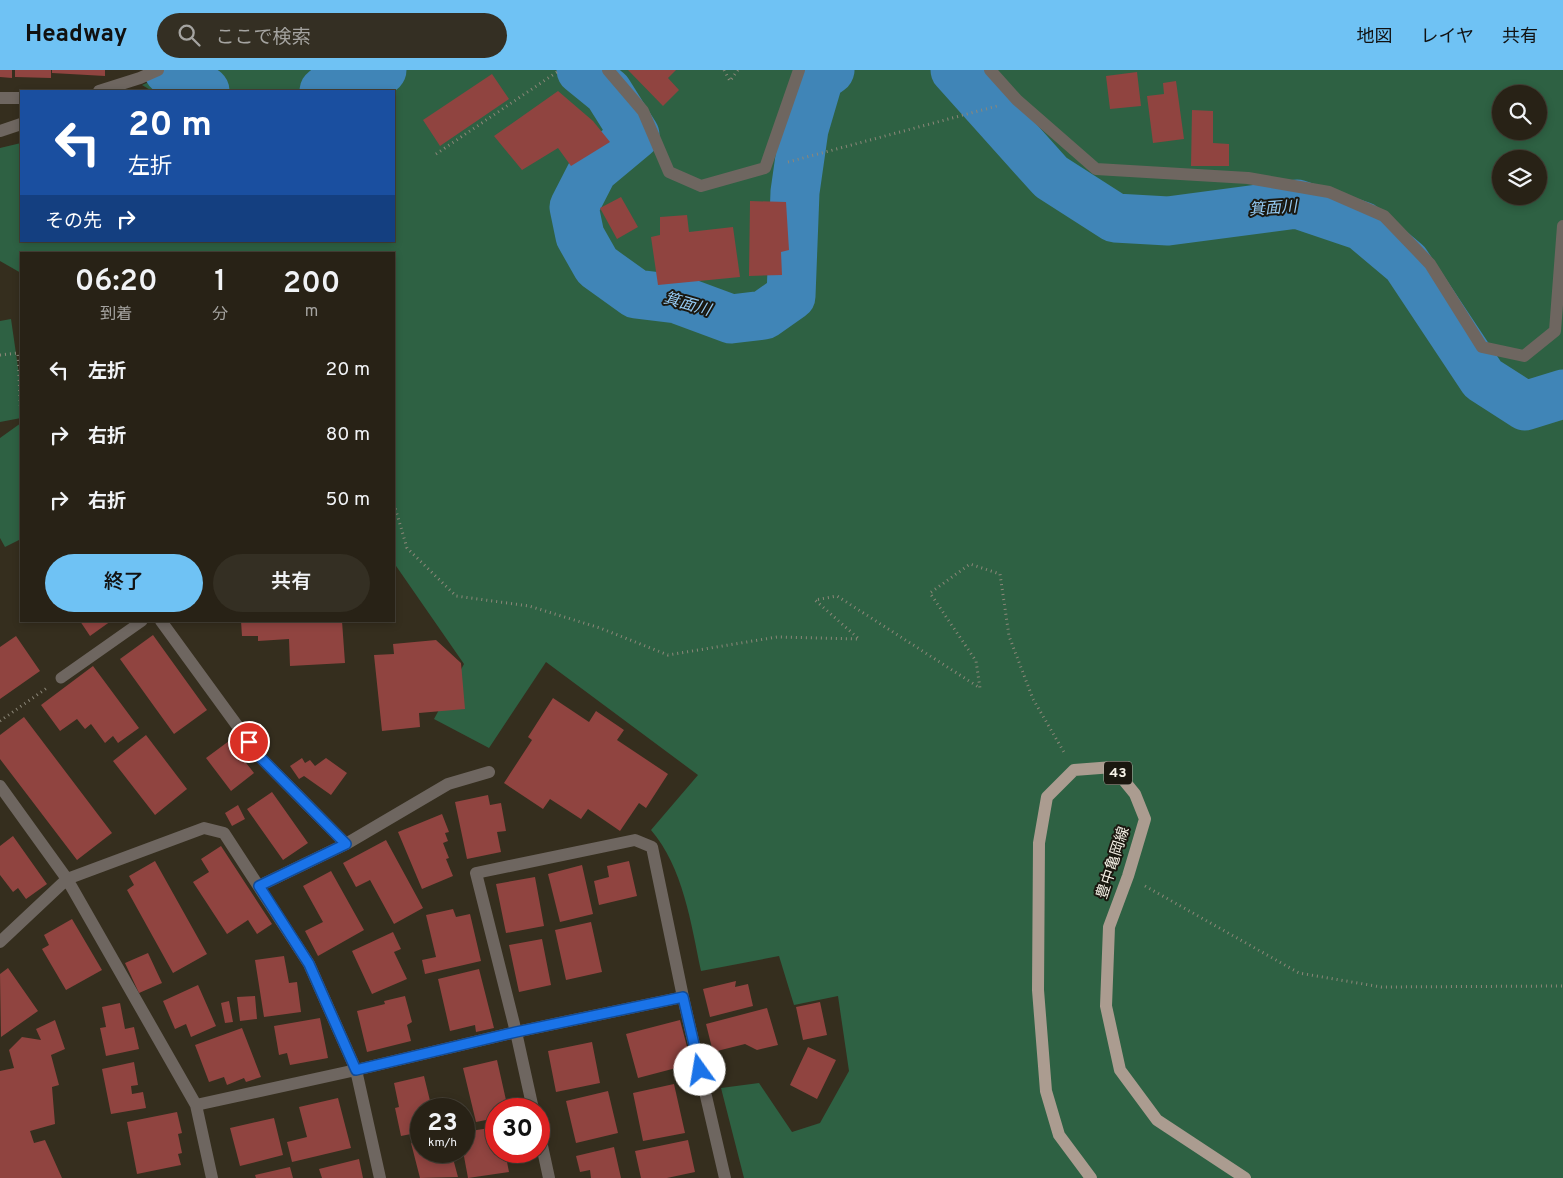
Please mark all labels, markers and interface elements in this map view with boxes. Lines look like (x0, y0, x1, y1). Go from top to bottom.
search box (157, 13, 507, 58)
text: Headway (25, 20, 127, 50)
icon: search (175, 21, 203, 49)
text: ここで検索 (215, 26, 310, 50)
text: 地図 (1357, 26, 1393, 49)
text: レイヤ (1421, 26, 1474, 49)
text: 共有 (1502, 26, 1538, 49)
map controls (1492, 85, 1547, 205)
button: search (1492, 85, 1547, 140)
text: 20 m (128, 104, 212, 148)
icon: left (45, 110, 110, 175)
button: layers (1492, 150, 1547, 205)
text: 左折 (128, 154, 172, 181)
water label: 箕面川 (1248, 197, 1300, 221)
icon: right (112, 205, 140, 233)
text: その先 (45, 210, 102, 234)
text: 06:20 (75, 264, 158, 301)
text: 1 (214, 264, 226, 301)
text: 200 (283, 266, 340, 303)
water label: 箕面川 (661, 289, 715, 322)
text: m (305, 302, 318, 322)
text: 到着 (100, 305, 132, 325)
text: 分 (212, 305, 228, 325)
icon: left (45, 356, 73, 384)
text: 20 m (326, 358, 370, 382)
text: 左折 (88, 360, 126, 384)
icon: right (45, 421, 73, 449)
text: 80 m (326, 423, 370, 447)
text: 右折 (88, 425, 126, 449)
icon: right (45, 486, 73, 514)
text: 50 m (325, 488, 370, 512)
text: 右折 (88, 490, 126, 514)
button: 終了 (45, 554, 203, 612)
button: 共有 (213, 554, 370, 612)
pin (228, 721, 270, 763)
icon: arrive (235, 728, 263, 756)
road number: 43 (1104, 761, 1132, 784)
street label: 豊中亀岡線 (1093, 824, 1135, 902)
position arrow (673, 1043, 725, 1095)
speed limit sign: 30 (485, 1098, 550, 1163)
text: 23 (427, 1108, 458, 1140)
text: km/h (428, 1135, 457, 1151)

